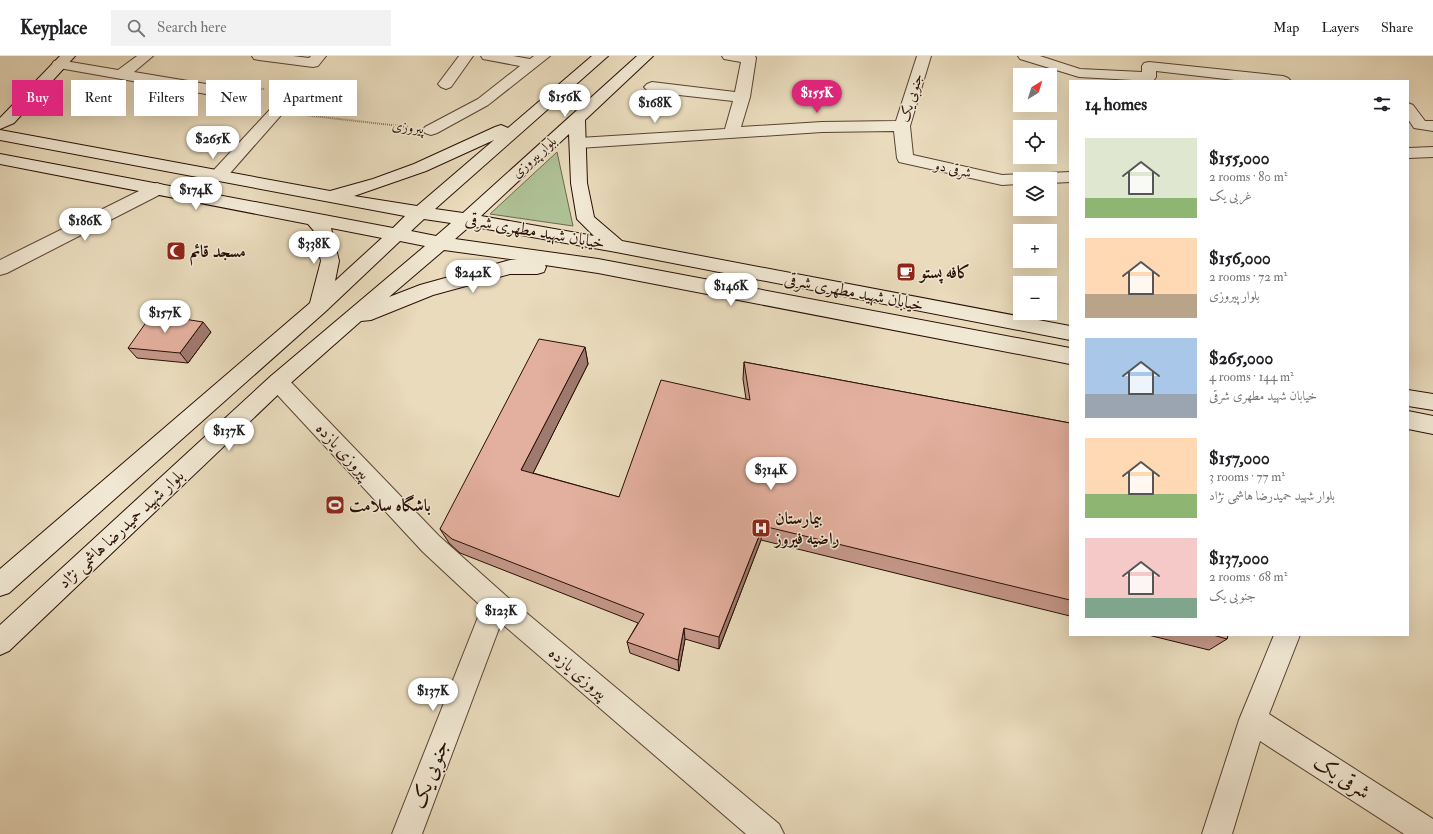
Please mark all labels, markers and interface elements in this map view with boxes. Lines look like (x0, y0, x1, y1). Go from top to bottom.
search box (111, 10, 391, 46)
text: Keyplace (20, 16, 87, 40)
icon: search (125, 17, 147, 39)
text: Search here (157, 18, 226, 37)
text: Map (1273, 19, 1299, 36)
text: Layers (1321, 19, 1359, 36)
text: Share (1381, 19, 1413, 36)
north arrow (1013, 68, 1057, 112)
map controls (1013, 68, 1057, 320)
street label: جنوبی یک (896, 71, 927, 125)
chip: Buy (12, 80, 63, 116)
chip: Rent (71, 80, 126, 116)
chip: Filters (134, 80, 198, 116)
chip: New (206, 80, 261, 116)
chip: Apartment (269, 80, 357, 116)
pin: $155K (789, 80, 845, 114)
pin: $156K (537, 84, 593, 118)
text: $155K (801, 85, 833, 101)
text: $156K (548, 89, 582, 105)
pin: $168K (627, 90, 683, 124)
icon: filters (1371, 93, 1393, 115)
text: 14 homes (1085, 94, 1147, 115)
text: $168K (638, 95, 672, 111)
street label: پیروزی (391, 117, 426, 140)
button: locate (1013, 120, 1057, 164)
pin: $265K (185, 126, 241, 160)
text: $265K (195, 131, 231, 147)
street label: بلوار پیروزی (508, 132, 562, 183)
text: $155,000 (1209, 148, 1270, 169)
icon: home (1117, 154, 1165, 202)
street label: شرقی دو (931, 156, 973, 183)
text: 2 rooms · 80 m² (1209, 169, 1287, 185)
button: layers (1013, 172, 1057, 216)
pin: $174K (168, 177, 224, 211)
text: $174K (179, 182, 213, 198)
text: غربی یک (1209, 188, 1252, 204)
pin: $186K (57, 208, 113, 242)
street label: خیابان شهید مطهری شرقی (463, 208, 606, 255)
text: $186K (68, 213, 102, 229)
button: + (1013, 224, 1057, 268)
pin: $338K (286, 231, 342, 265)
text: $338K (298, 236, 330, 252)
mosque icon: مسجد قائم (165, 240, 187, 262)
place label: مسجد قائم (190, 241, 246, 266)
text: $156,000 (1209, 248, 1271, 269)
icon: home (1117, 254, 1165, 302)
pin: $242K (445, 260, 501, 294)
cafe icon: کافه پستو (895, 261, 917, 283)
place label: کافه پستو (918, 262, 970, 284)
text: $242K (455, 265, 491, 281)
street label: خیابان شهید مطهری شرقی (782, 268, 925, 317)
text: 2 rooms · 72 m² (1209, 269, 1287, 285)
pin: $146K (703, 273, 759, 307)
button: − (1013, 276, 1057, 320)
text: $146K (714, 278, 748, 294)
text: بلوار پیروزی (1209, 288, 1260, 304)
pin: $157K (137, 300, 193, 334)
text: $157K (149, 305, 181, 321)
text: $265,000 (1209, 348, 1273, 369)
icon: home (1117, 354, 1165, 402)
text: 4 rooms · 144 m² (1209, 369, 1294, 385)
text: خیابان شهید مطهری شرقی (1209, 388, 1317, 404)
pin: $137K (201, 418, 257, 452)
street label: پیروزی یازده (310, 418, 375, 486)
text: $137K (213, 423, 245, 439)
text: $157,000 (1209, 448, 1270, 469)
icon: home (1117, 454, 1165, 502)
pin: $314K (743, 457, 799, 491)
text: $314K (754, 462, 788, 478)
street label: بلوار شهید حمیدرضا هاشمی نژاد (54, 465, 189, 594)
text: 3 rooms · 77 m² (1209, 469, 1285, 485)
text: بلوار شهید حمیدرضا هاشمی نژاد (1209, 488, 1335, 504)
sports icon: باشگاه سلامت (324, 494, 346, 516)
place label: باشگاه سلامت (349, 494, 431, 516)
place label: بیمارستان راضیه فیروز (773, 508, 840, 549)
hospital icon: بیمارستان راضیه فیروز (750, 517, 772, 539)
text: $137,000 (1209, 548, 1269, 569)
icon: home (1117, 554, 1165, 602)
text: 2 rooms · 68 m² (1209, 569, 1287, 585)
text: جنوبی یک (1209, 588, 1256, 604)
pin: $123K (473, 598, 529, 632)
text: $123K (485, 603, 517, 619)
street label: پیروزی یازده (543, 642, 612, 706)
pin: $137K (405, 678, 461, 712)
text: $137K (417, 683, 449, 699)
street label: جنوبی یک (405, 736, 456, 813)
street label: شرقی یک (1308, 749, 1375, 805)

